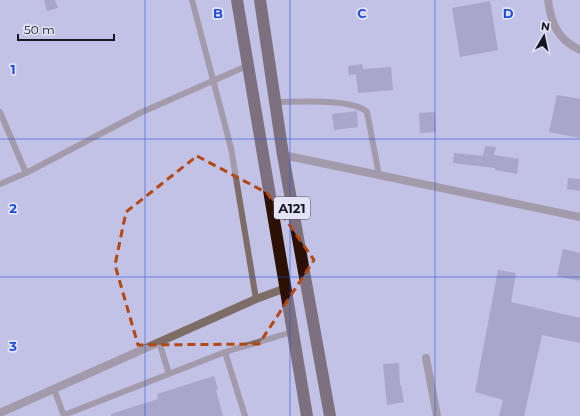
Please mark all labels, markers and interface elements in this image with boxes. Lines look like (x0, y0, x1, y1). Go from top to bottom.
text: B (213, 5, 223, 21)
text: C (357, 5, 367, 21)
text: D (503, 5, 514, 21)
scale bar (18, 16, 114, 42)
north arrow (524, 16, 564, 56)
text: N (540, 19, 551, 34)
text: 50 m (24, 22, 55, 37)
text: 1 (10, 61, 16, 77)
road number: A121 (274, 197, 310, 219)
text: 2 (9, 200, 17, 216)
text: 3 (8, 338, 17, 354)

